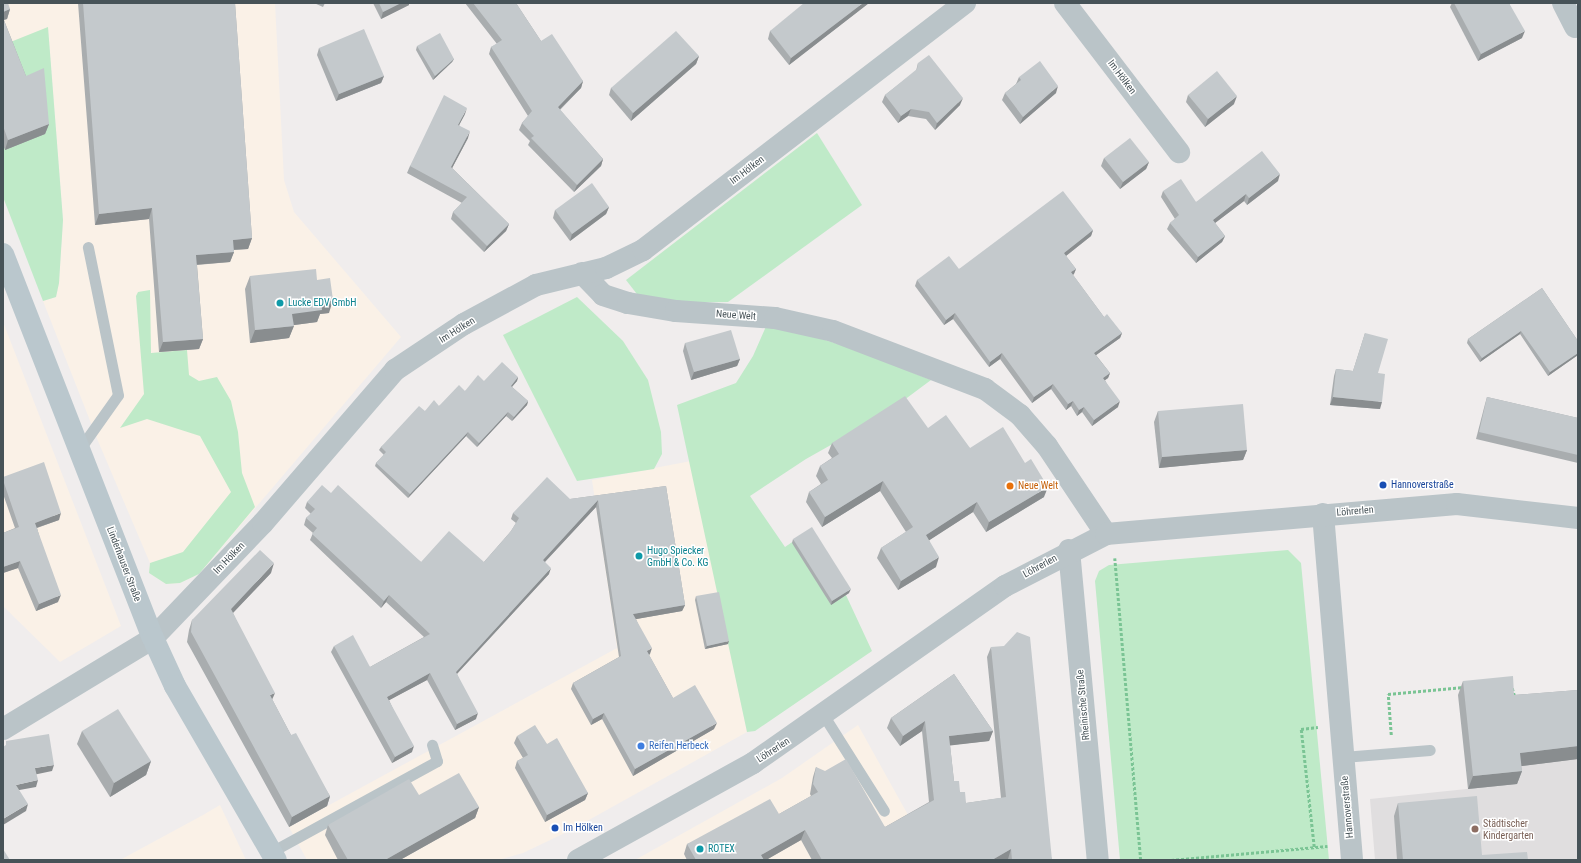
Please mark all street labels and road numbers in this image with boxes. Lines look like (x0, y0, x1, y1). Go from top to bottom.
street label: Im Hölken (1105, 58, 1139, 96)
street label: Im Hölken (728, 153, 766, 187)
street label: Neue Welt (716, 308, 756, 322)
street label: Im Hölken (437, 314, 477, 346)
street label: Löhrerlen (1336, 503, 1374, 519)
street label: Linderhauser Straße (104, 525, 144, 603)
street label: Im Hölken (211, 540, 247, 576)
street label: Löhrerlen (1021, 552, 1059, 580)
street label: Rheinische Straße (1074, 669, 1092, 741)
street label: Löhrerlen (754, 735, 792, 765)
street label: Hannoverstraße (1338, 775, 1356, 839)

